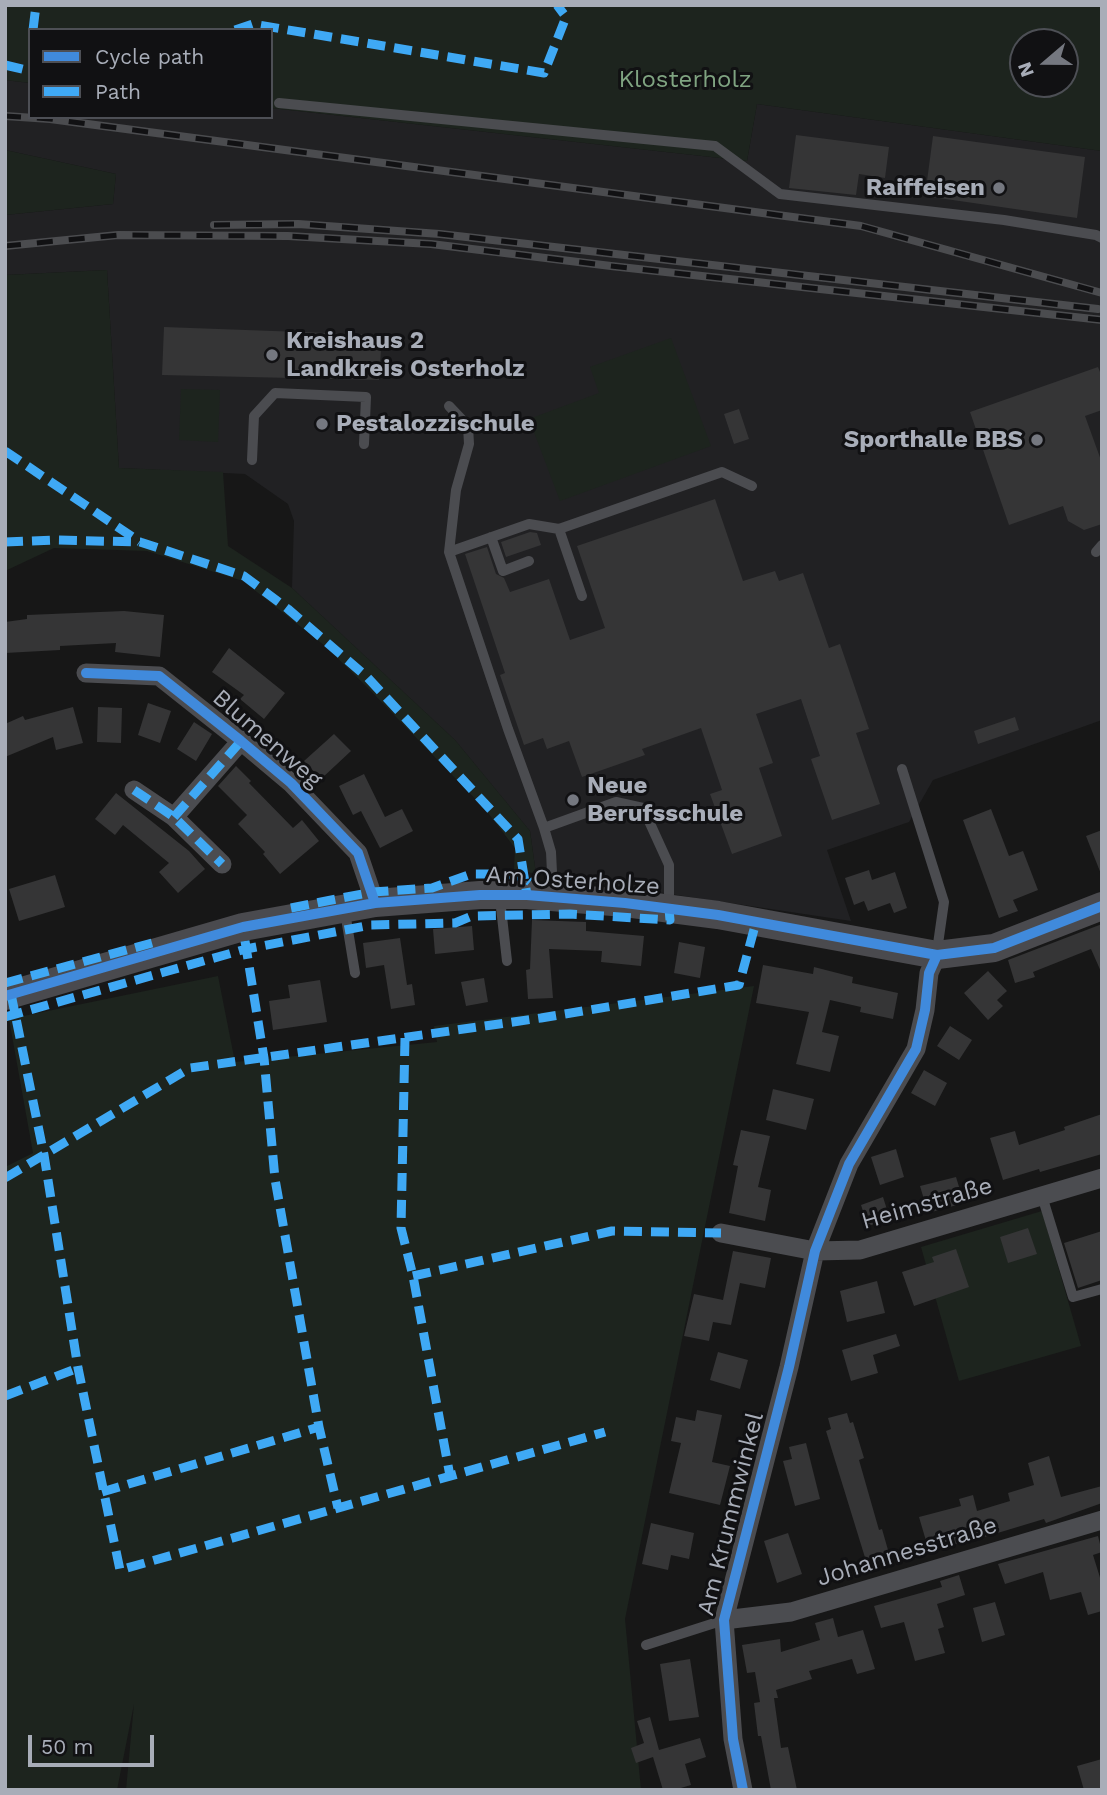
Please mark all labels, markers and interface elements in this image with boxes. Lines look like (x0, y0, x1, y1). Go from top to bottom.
legend (28, 28, 273, 119)
north arrow (1009, 28, 1079, 98)
text: Cycle path (95, 44, 204, 69)
text: N (1012, 59, 1039, 80)
park label: Klosterholz (618, 66, 752, 94)
text: Path (95, 79, 141, 104)
place label: Raiffeisen (866, 174, 985, 202)
marker: Raiffeisen (991, 180, 1007, 196)
place label: Kreishaus 2 Landkreis Osterholz (286, 327, 525, 383)
marker: Kreishaus 2 Landkreis Osterholz (264, 347, 280, 363)
place label: Pestalozzischule (336, 410, 535, 438)
marker: Pestalozzischule (314, 416, 330, 432)
place label: Sporthalle BBS (844, 426, 1023, 454)
marker: Sporthalle BBS (1029, 432, 1045, 448)
street label: Blumenweg (206, 684, 328, 794)
place label: Neue Berufsschule (587, 772, 743, 828)
marker: Neue Berufsschule (565, 792, 581, 808)
street label: Am Osterholze (485, 861, 661, 901)
street label: Heimstraße (858, 1172, 996, 1236)
street label: Am Krummwinkel (692, 1409, 770, 1619)
street label: Johannesstraße (813, 1511, 1001, 1593)
scale bar (32, 1722, 158, 1766)
text: 50 m (41, 1734, 93, 1759)

